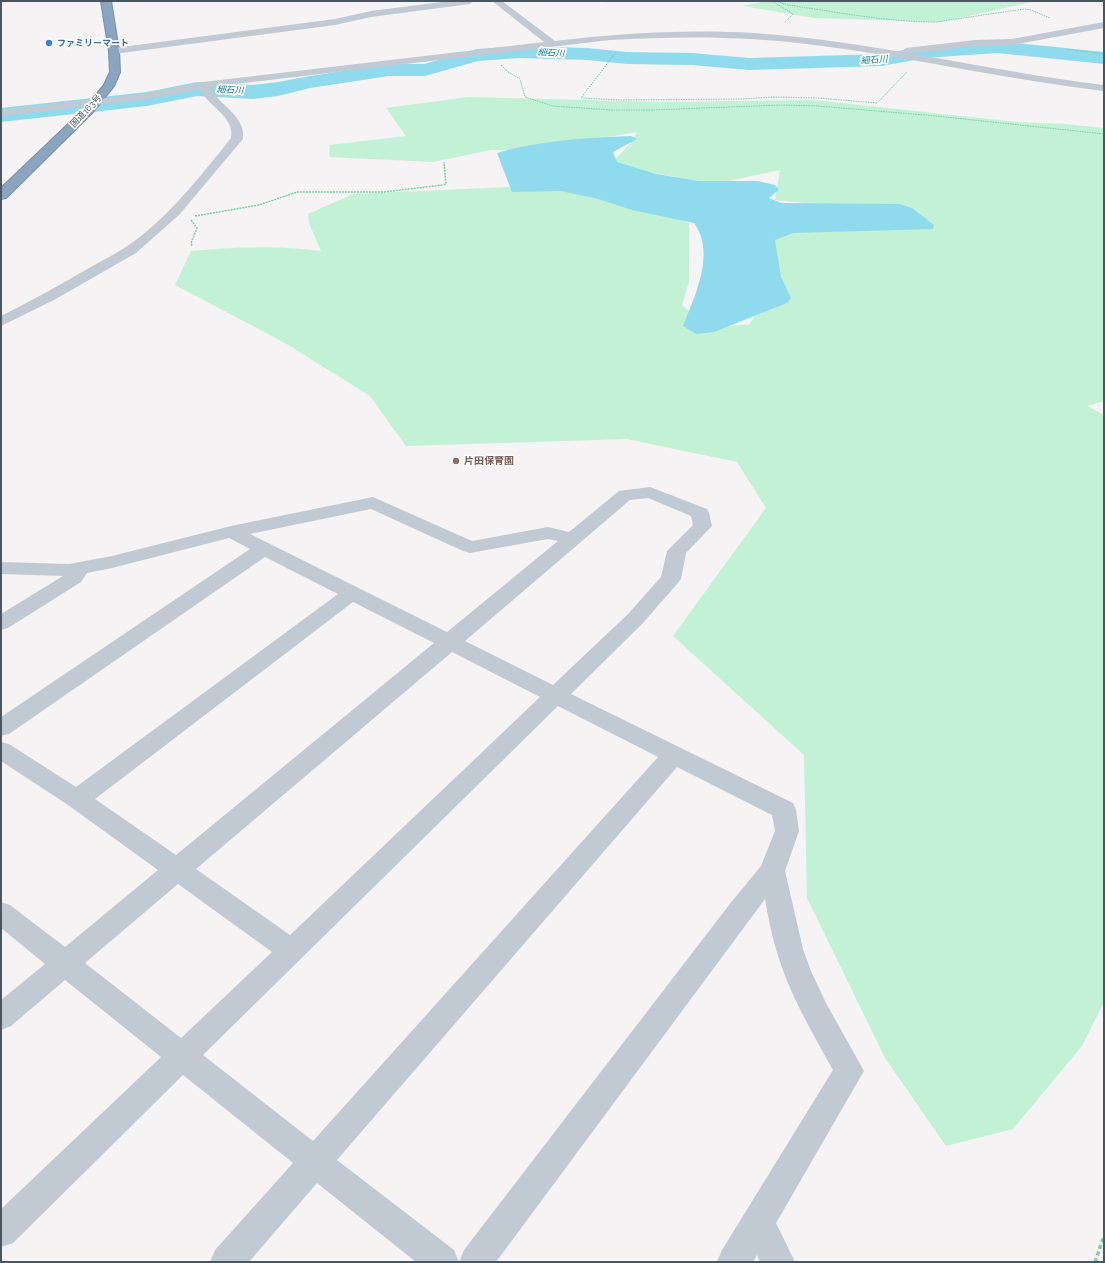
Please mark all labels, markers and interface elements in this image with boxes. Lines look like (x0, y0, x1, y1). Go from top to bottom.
marker: ファミリーマート (44, 38, 54, 48)
place label: ファミリーマート (57, 38, 129, 48)
water label: 細石川 (537, 47, 565, 59)
water label: 細石川 (860, 54, 888, 66)
water label: 細石川 (216, 84, 244, 96)
street label: 国道163号 (68, 92, 104, 130)
place label: 片田保育園 (464, 455, 514, 467)
marker: 片田保育園 (451, 456, 461, 466)

